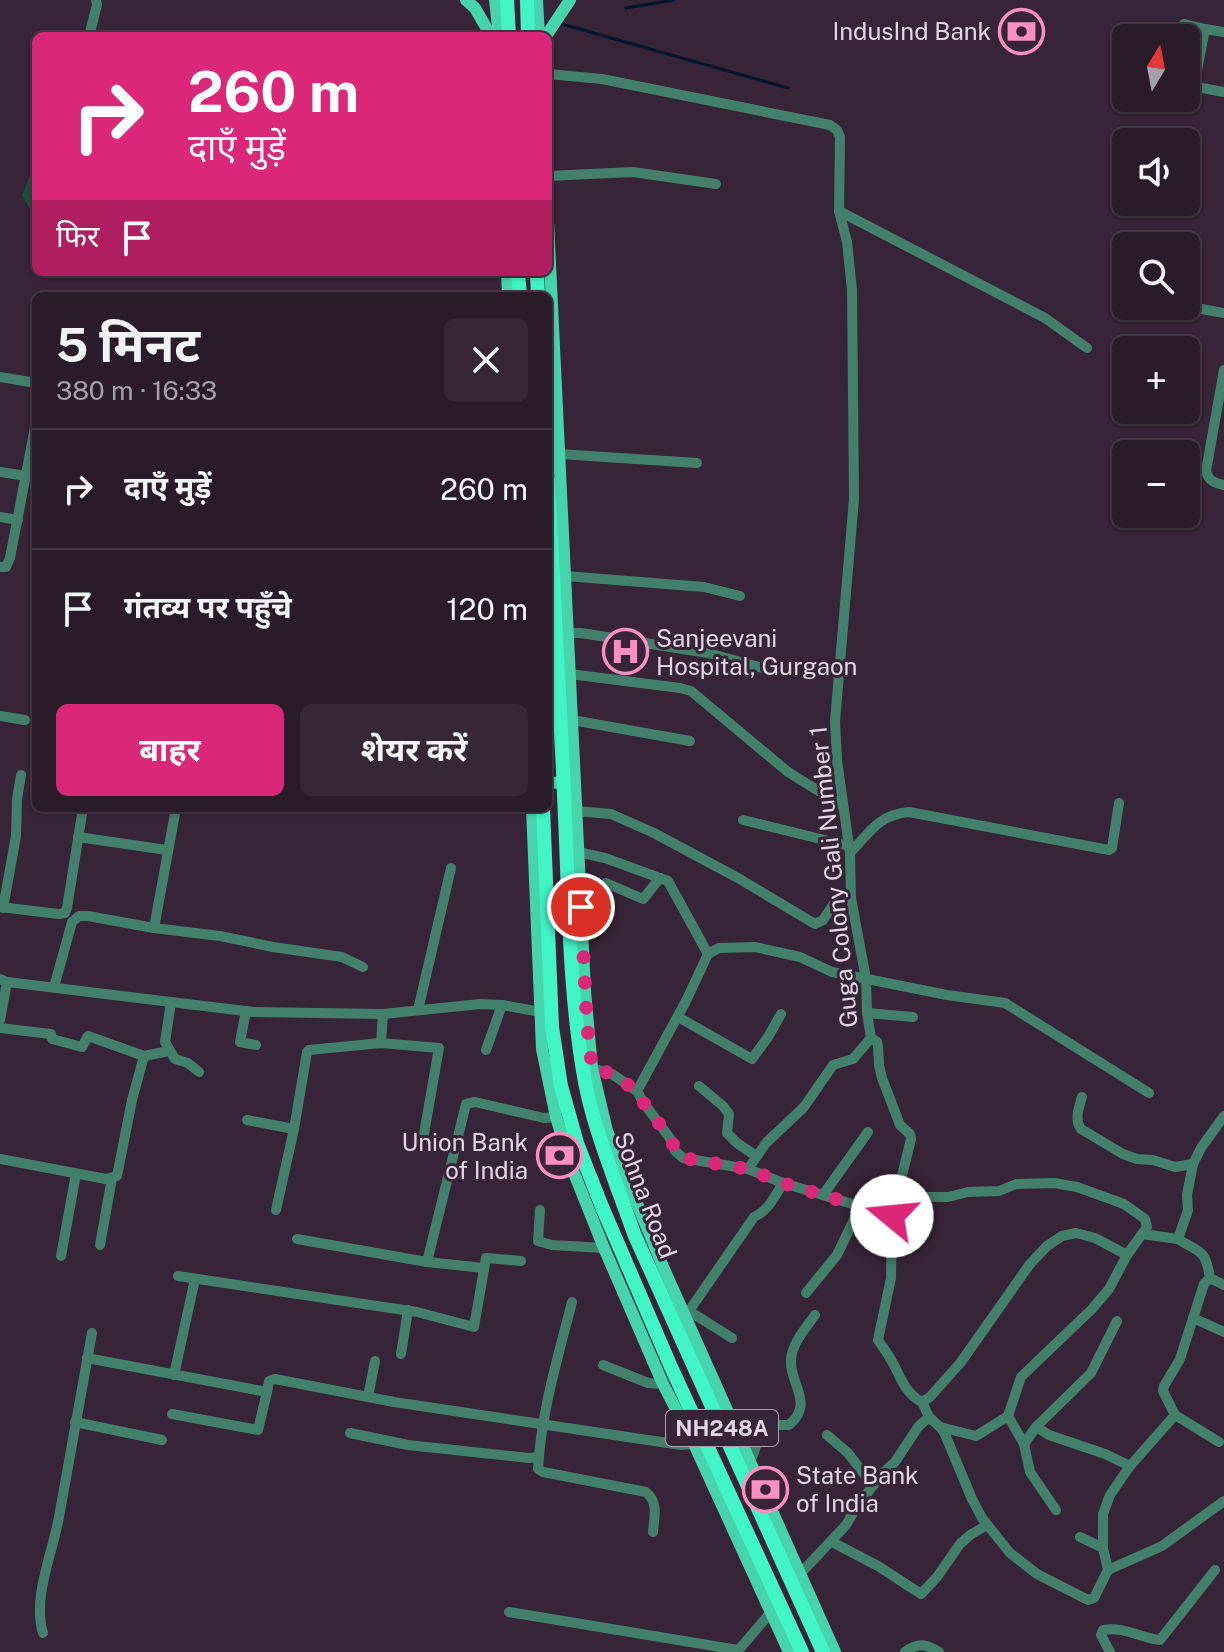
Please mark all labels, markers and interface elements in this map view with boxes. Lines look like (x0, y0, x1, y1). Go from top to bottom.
bank icon: IndusInd Bank (998, 7, 1046, 55)
place label: IndusInd Bank (832, 17, 991, 45)
north arrow (1112, 24, 1200, 112)
map controls (1112, 24, 1200, 528)
text: 260 m (188, 59, 359, 125)
icon: right (56, 64, 160, 168)
text: दाएँ मुड़ें (188, 126, 286, 168)
button: sound (1112, 128, 1200, 216)
icon: arrive (115, 216, 159, 260)
text: फिर (56, 218, 99, 254)
button: search (1112, 232, 1200, 320)
text: 5 मिनट (56, 316, 200, 373)
button: close (444, 318, 528, 402)
button: + (1112, 336, 1200, 424)
text: 380 m · 16:33 (56, 375, 217, 406)
button: − (1112, 440, 1200, 528)
icon: right (56, 467, 100, 511)
text: दाएँ मुड़ें (124, 469, 211, 505)
text: 260 m (440, 471, 528, 507)
icon: arrive (56, 587, 100, 631)
text: गंतव्य पर पहुँचे (124, 589, 292, 625)
text: 120 m (446, 591, 528, 627)
place label: Sanjeevani Hospital, Gurgaon (656, 624, 857, 680)
hospital icon: Sanjeevani Hospital, Gurgaon (601, 628, 649, 676)
button: बाहर (56, 704, 284, 796)
button: शेयर करें (300, 704, 528, 796)
street label: Guga Colony Gali Number 1 (803, 725, 863, 1029)
pin (547, 873, 615, 941)
icon: arrive (559, 885, 603, 929)
place label: Union Bank of India (401, 1128, 528, 1184)
street label: Sohna Road (609, 1128, 683, 1262)
bank icon: Union Bank of India (535, 1132, 583, 1180)
position arrow (850, 1174, 934, 1258)
road number: NH248A (666, 1410, 778, 1446)
place label: State Bank of India (796, 1461, 919, 1517)
bank icon: State Bank of India (741, 1465, 789, 1513)

